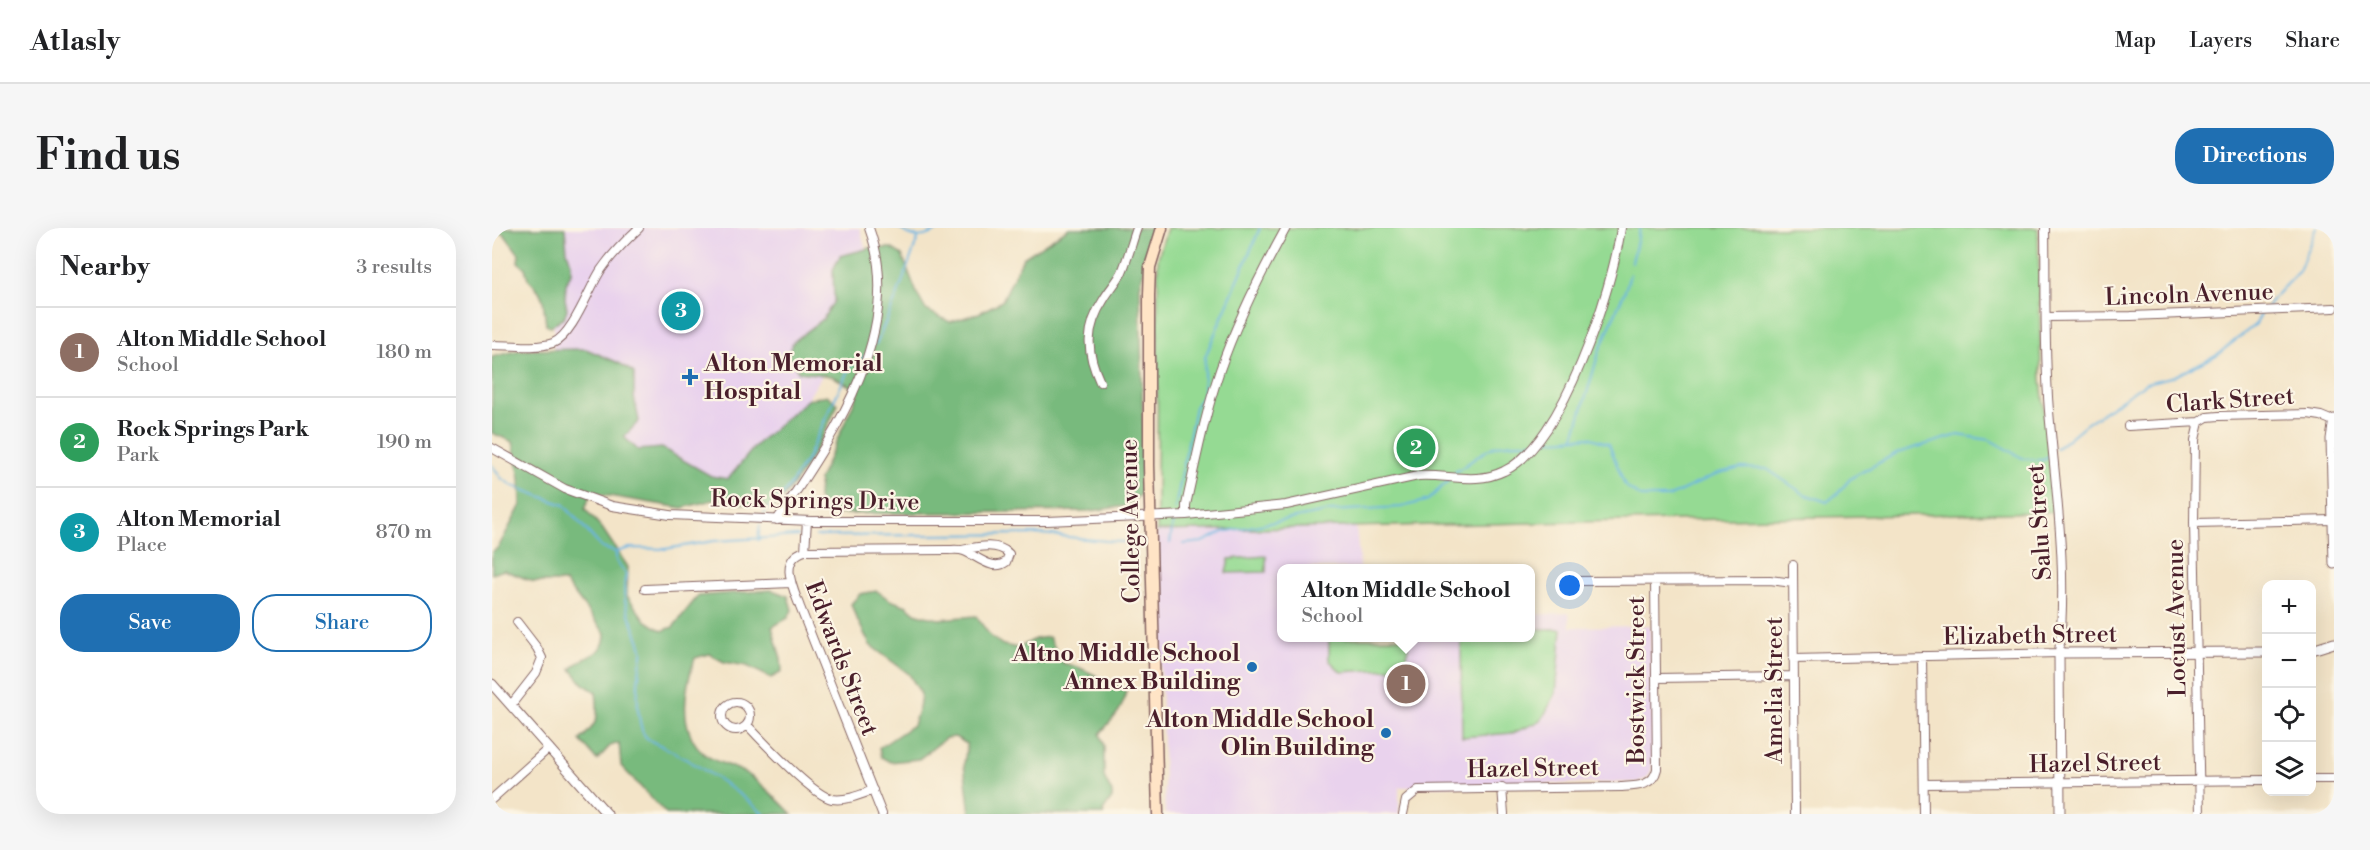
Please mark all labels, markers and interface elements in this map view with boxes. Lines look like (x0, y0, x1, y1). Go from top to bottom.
text: Atlasly (30, 24, 120, 59)
text: Map (2115, 28, 2156, 54)
text: Layers (2189, 28, 2252, 54)
text: Share (2285, 28, 2340, 54)
button: Directions (2175, 128, 2334, 184)
text: Find us (36, 130, 180, 183)
text: Nearby (60, 251, 150, 283)
text: 3 results (356, 255, 432, 280)
street label: Lincoln Avenue (2104, 277, 2274, 313)
pin: 3 (662, 288, 700, 334)
text: Alton Middle School (117, 326, 326, 353)
text: 1 (75, 340, 84, 365)
text: 180 m (377, 340, 432, 365)
place label: Alton Memorial Hospital (703, 349, 883, 407)
text: School (117, 353, 179, 378)
marker: Alton Memorial Hospital (681, 368, 699, 386)
street label: Clark Street (2165, 382, 2296, 420)
text: Rock Springs Park (117, 416, 309, 443)
pin: 2 (1396, 426, 1436, 470)
text: 2 (73, 430, 86, 455)
text: 190 m (377, 430, 432, 455)
street label: College Avenue (1115, 438, 1147, 604)
text: Park (117, 443, 159, 468)
street label: Salu Street (2021, 462, 2059, 581)
street label: Rock Springs Drive (710, 484, 920, 518)
text: Alton Memorial (117, 506, 281, 533)
text: 3 (73, 520, 86, 545)
text: 870 m (375, 520, 432, 545)
text: Place (117, 533, 167, 558)
street label: Locust Avenue (2161, 539, 2193, 697)
popup (1277, 564, 1535, 642)
your location (1555, 571, 1584, 600)
street label: Edwards Street (798, 577, 885, 741)
text: Alton Middle School (1301, 577, 1511, 604)
map controls (2262, 580, 2316, 796)
button: + (2262, 580, 2316, 634)
button: Save (60, 594, 240, 652)
button: Share (252, 594, 432, 652)
street label: Bostwick Street (1622, 595, 1652, 765)
text: School (1301, 604, 1363, 629)
street label: Amelia Street (1760, 616, 1790, 764)
street label: Elizabeth Street (1943, 619, 2118, 653)
button: − (2262, 634, 2316, 688)
place label: Altno Middle School Annex Building (1011, 639, 1241, 697)
marker: Altno Middle School Annex Building (1245, 660, 1259, 674)
pin: 1 (1386, 662, 1426, 706)
button: locate (2262, 688, 2316, 742)
place label: Alton Middle School Olin Building (1145, 705, 1375, 763)
marker: Alton Middle School Olin Building (1379, 726, 1393, 740)
button: layers (2262, 742, 2316, 796)
street label: Hazel Street (2029, 748, 2162, 780)
street label: Hazel Street (1467, 753, 1600, 785)

